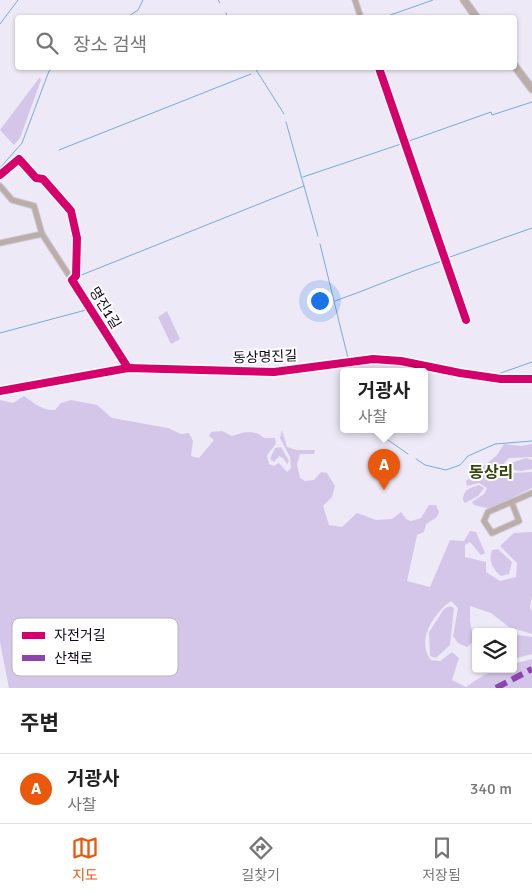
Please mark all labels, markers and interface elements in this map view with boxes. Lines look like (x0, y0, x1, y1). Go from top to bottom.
search box (15, 15, 517, 70)
icon: search (33, 29, 61, 57)
text: 장소 검색 (73, 33, 147, 57)
street label: 명진1길 (86, 284, 124, 332)
your location (307, 288, 333, 314)
street label: 동상명진길 (233, 347, 297, 367)
popup (340, 368, 428, 433)
text: 거광사 (358, 379, 410, 403)
text: 사찰 (358, 407, 387, 427)
pin: A (368, 449, 400, 490)
district label: 동상리 (469, 463, 513, 483)
legend (12, 618, 178, 676)
text: 자전거길 (54, 627, 106, 644)
map controls (472, 628, 517, 673)
button: layers (472, 628, 517, 673)
text: 산책로 (54, 650, 93, 667)
text: 주변 (20, 710, 59, 736)
text: 거광사 (67, 767, 119, 791)
text: A (31, 779, 41, 799)
text: 340 m (470, 779, 512, 799)
text: 사찰 (67, 795, 96, 815)
tab: 지도 (71, 834, 99, 884)
tab: 길찾기 (241, 834, 280, 884)
tab: 저장됨 (422, 834, 461, 884)

